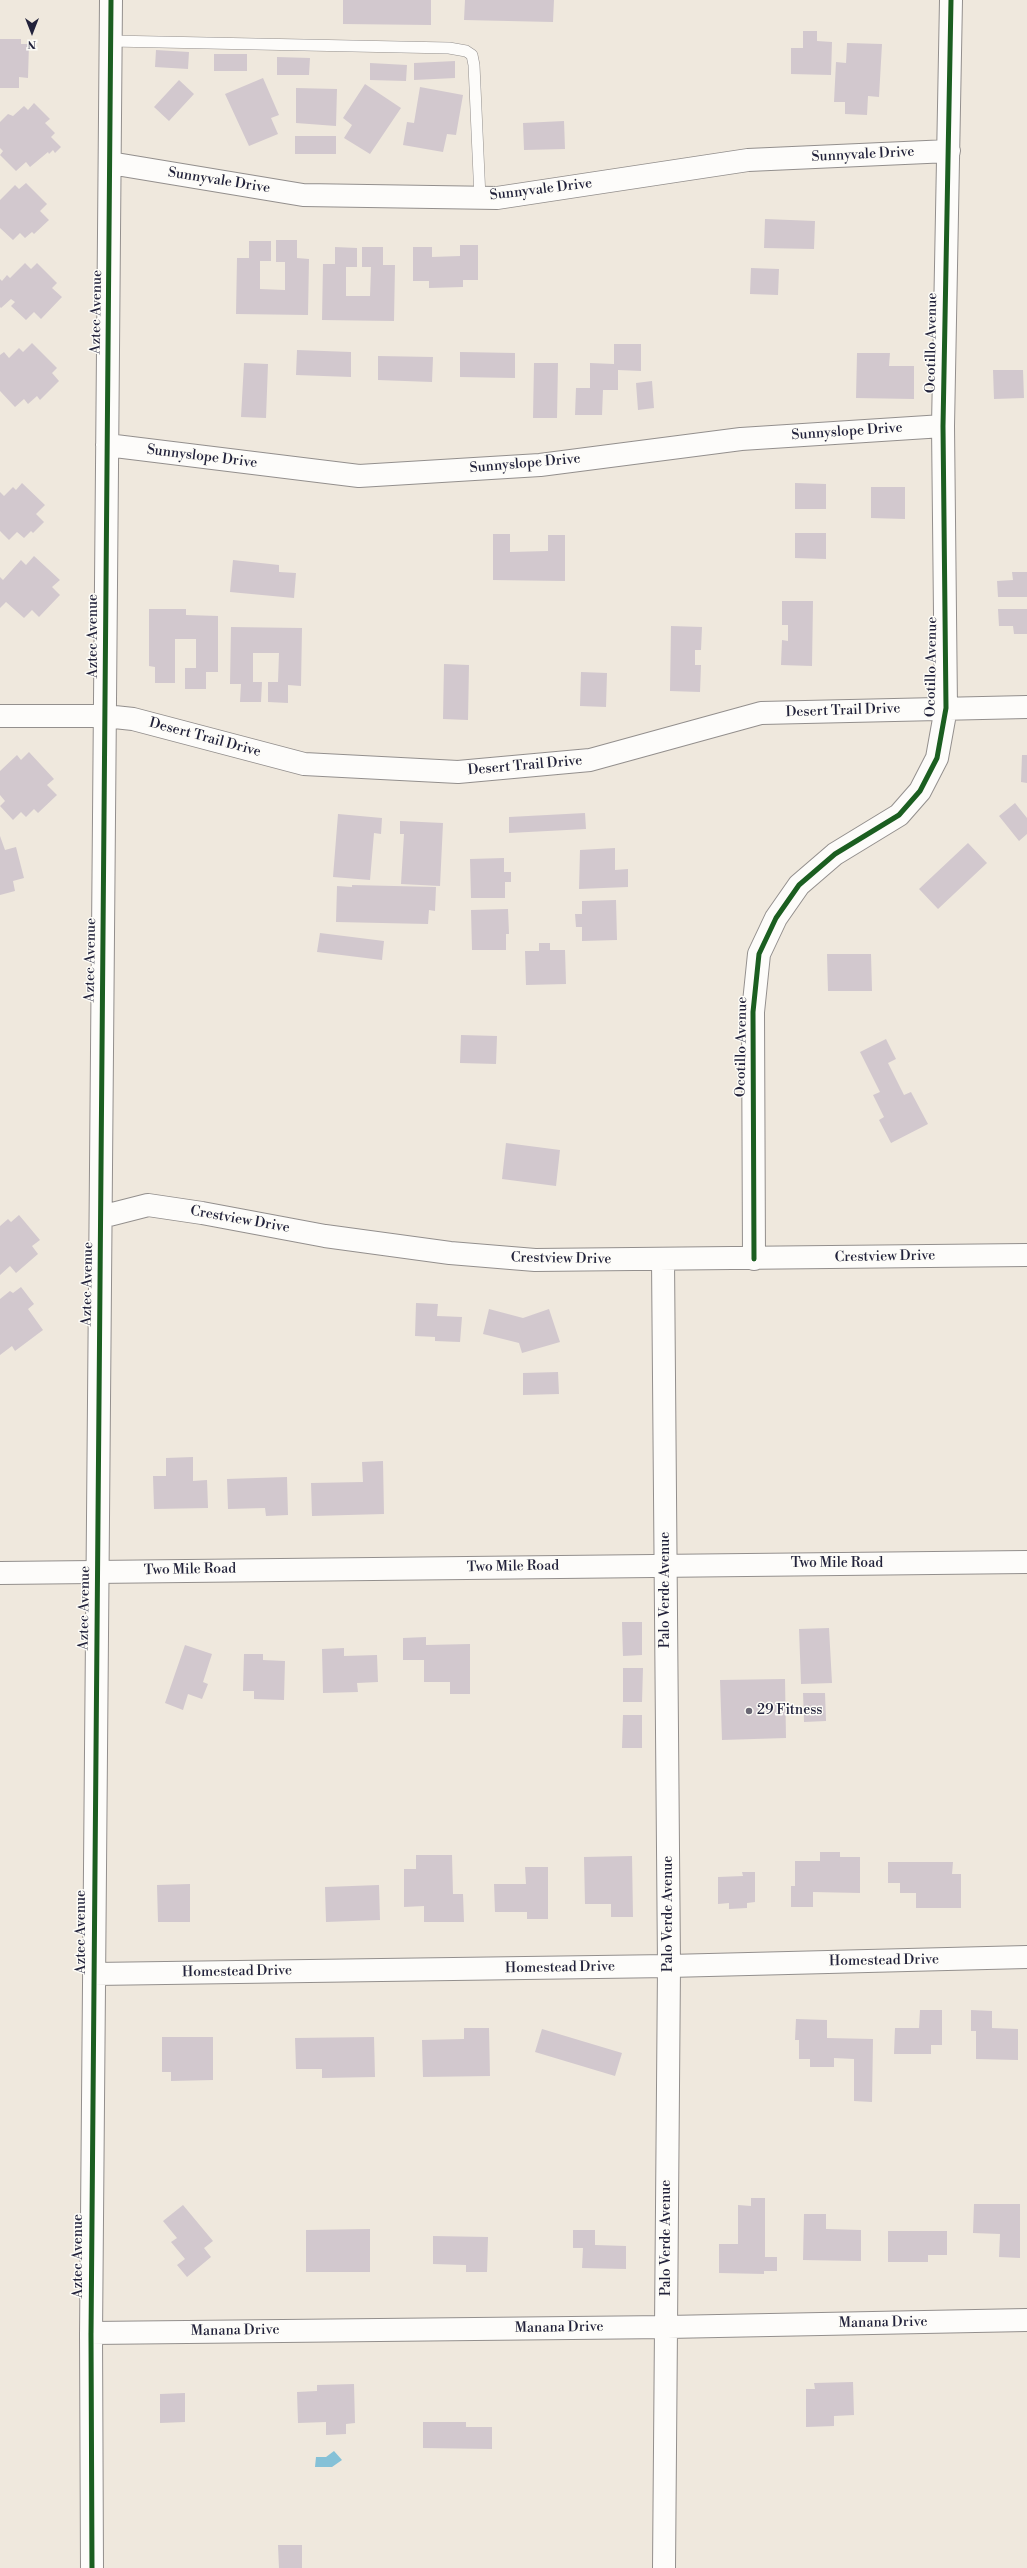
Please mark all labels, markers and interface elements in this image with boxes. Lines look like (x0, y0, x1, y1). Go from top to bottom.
north arrow (12, 12, 52, 52)
text: N (28, 37, 36, 51)
street label: Sunnyvale Drive (811, 144, 915, 166)
street label: Sunnyvale Drive (167, 165, 271, 197)
street label: Sunnyvale Drive (489, 175, 593, 205)
street label: Aztec Avenue (88, 270, 106, 354)
street label: Ocotillo Avenue (923, 293, 941, 393)
street label: Sunnyslope Drive (791, 420, 903, 444)
street label: Sunnyslope Drive (146, 442, 258, 472)
street label: Sunnyslope Drive (469, 451, 581, 477)
street label: Aztec Avenue (86, 594, 102, 678)
street label: Ocotillo Avenue (923, 617, 941, 717)
street label: Desert Trail Drive (785, 701, 901, 721)
street label: Desert Trail Drive (147, 715, 263, 761)
street label: Desert Trail Drive (467, 753, 583, 779)
street label: Aztec Avenue (82, 918, 100, 1002)
street label: Ocotillo Avenue (733, 997, 751, 1097)
street label: Crestview Drive (189, 1203, 291, 1237)
street label: Aztec Avenue (79, 1242, 97, 1326)
street label: Crestview Drive (835, 1248, 935, 1266)
street label: Crestview Drive (511, 1250, 611, 1268)
street label: Palo Verde Avenue (658, 1532, 674, 1648)
street label: Two Mile Road (791, 1556, 883, 1572)
street label: Two Mile Road (467, 1558, 559, 1576)
street label: Two Mile Road (144, 1561, 236, 1579)
street label: Aztec Avenue (76, 1566, 94, 1650)
place label: 29 Fitness (757, 1703, 822, 1719)
marker: 29 Fitness (744, 1706, 754, 1716)
street label: Palo Verde Avenue (661, 1856, 677, 1972)
street label: Aztec Avenue (74, 1890, 90, 1974)
street label: Homestead Drive (829, 1952, 939, 1970)
street label: Homestead Drive (505, 1959, 615, 1977)
street label: Homestead Drive (182, 1963, 292, 1981)
street label: Palo Verde Avenue (659, 2180, 675, 2296)
street label: Aztec Avenue (71, 2214, 87, 2298)
street label: Manana Drive (838, 2314, 928, 2332)
street label: Manana Drive (514, 2319, 604, 2337)
street label: Manana Drive (190, 2322, 280, 2340)

